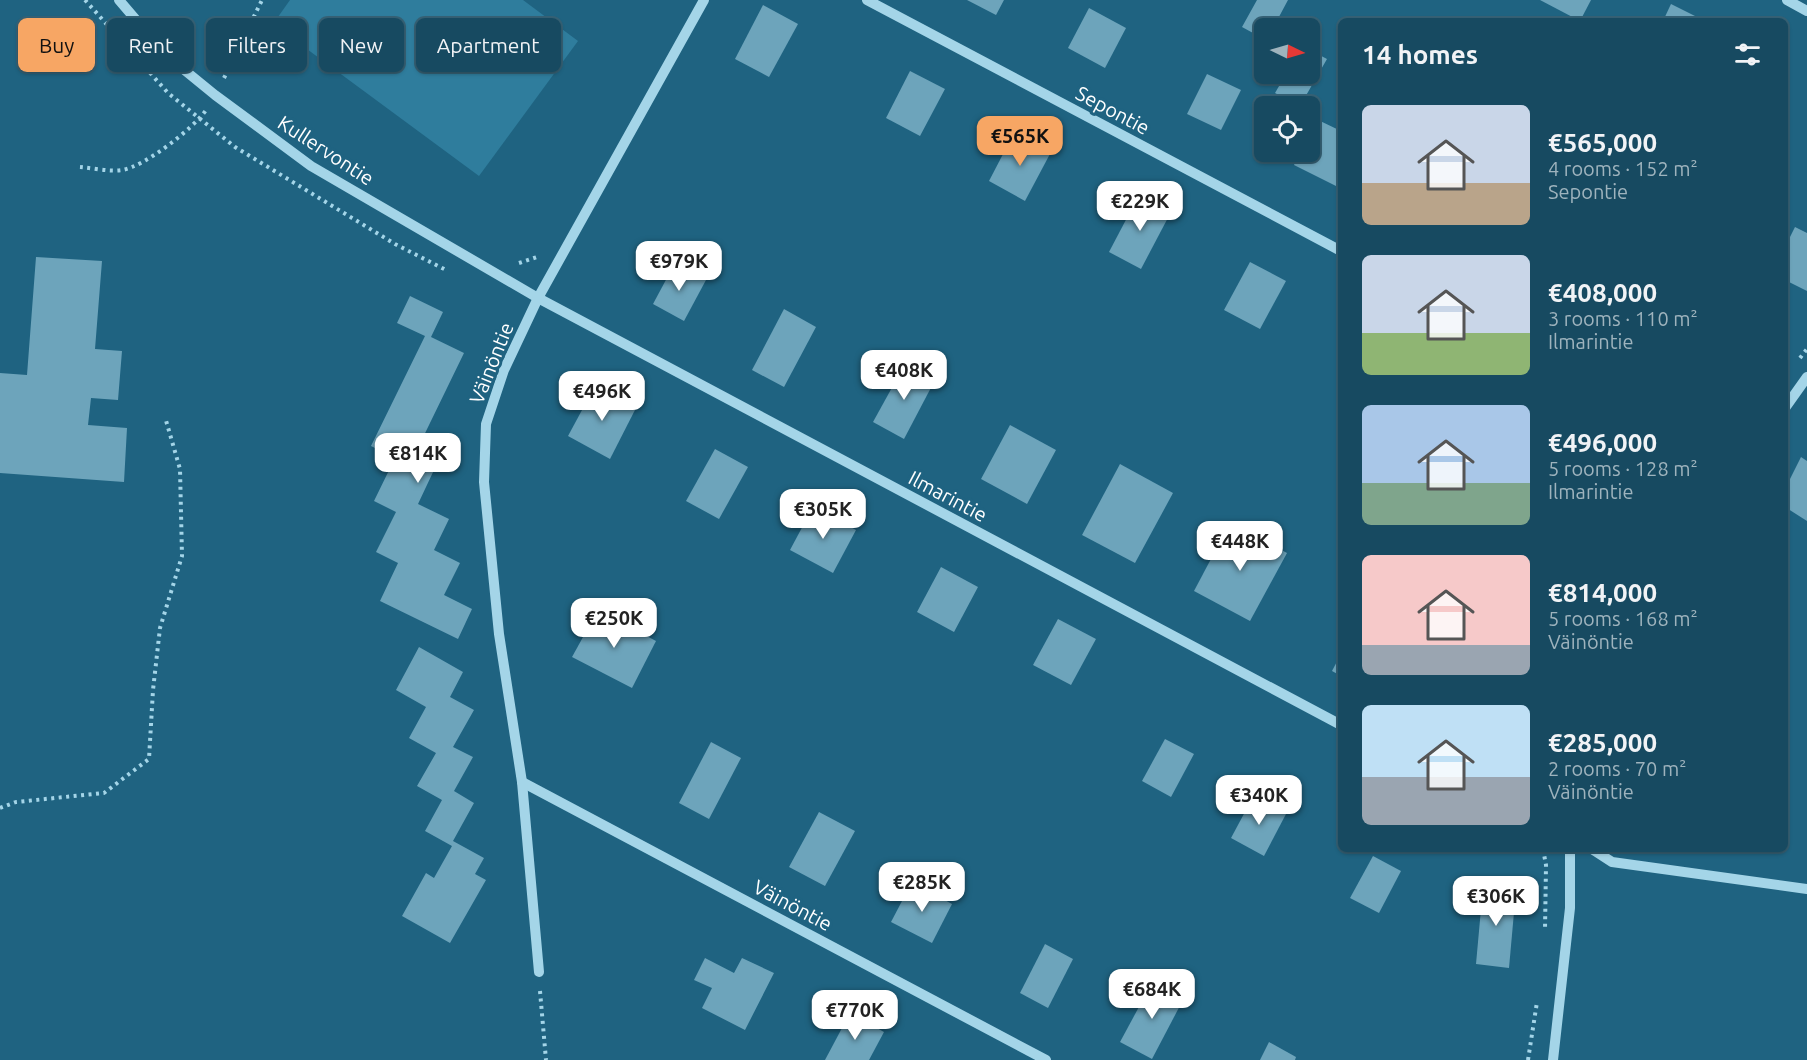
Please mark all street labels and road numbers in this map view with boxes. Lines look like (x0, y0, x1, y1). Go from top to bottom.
street label: Sepontie (1072, 81, 1154, 139)
street label: Kullervontie (274, 110, 378, 190)
street label: Väinöntie (464, 319, 518, 407)
street label: Ilmarintie (905, 466, 991, 526)
street label: Väinöntie (750, 875, 836, 935)

